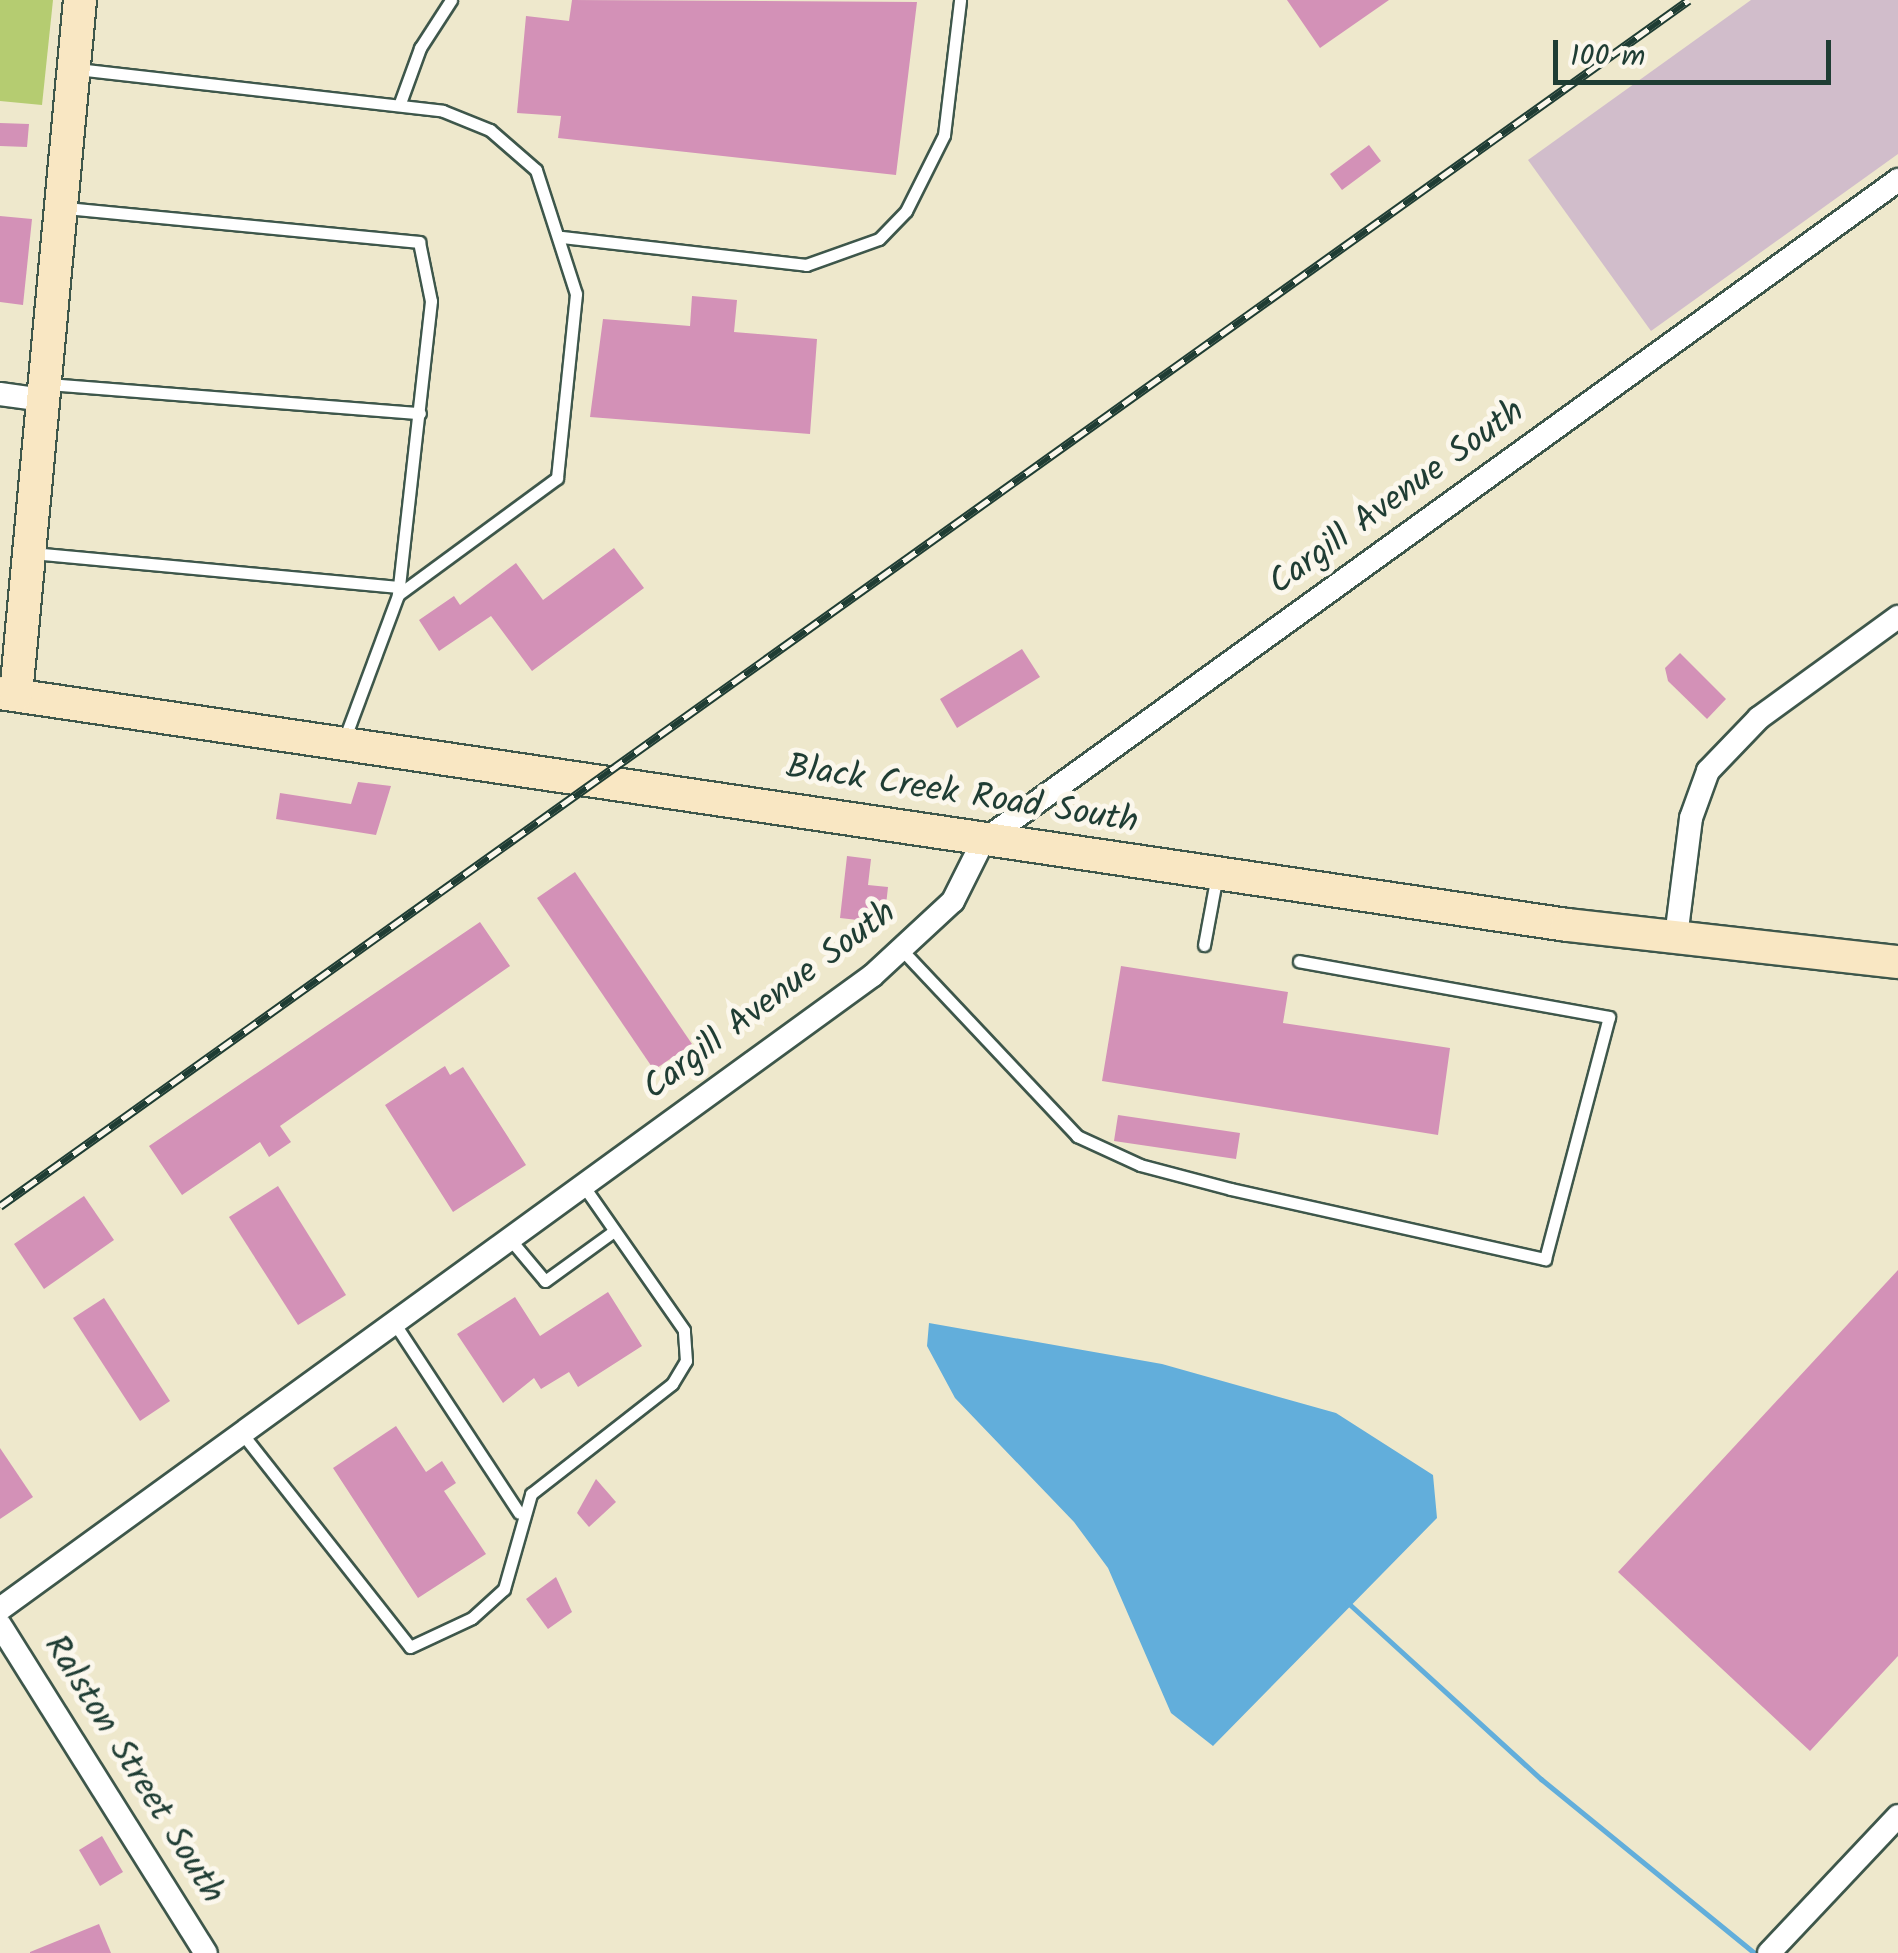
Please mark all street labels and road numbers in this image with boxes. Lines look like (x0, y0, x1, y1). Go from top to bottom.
street label: Cargill Avenue South (1261, 391, 1533, 605)
street label: Black Creek Road South (783, 746, 1141, 844)
street label: Cargill Avenue South (635, 892, 905, 1110)
street label: Ralston Street South (33, 1628, 233, 1912)

